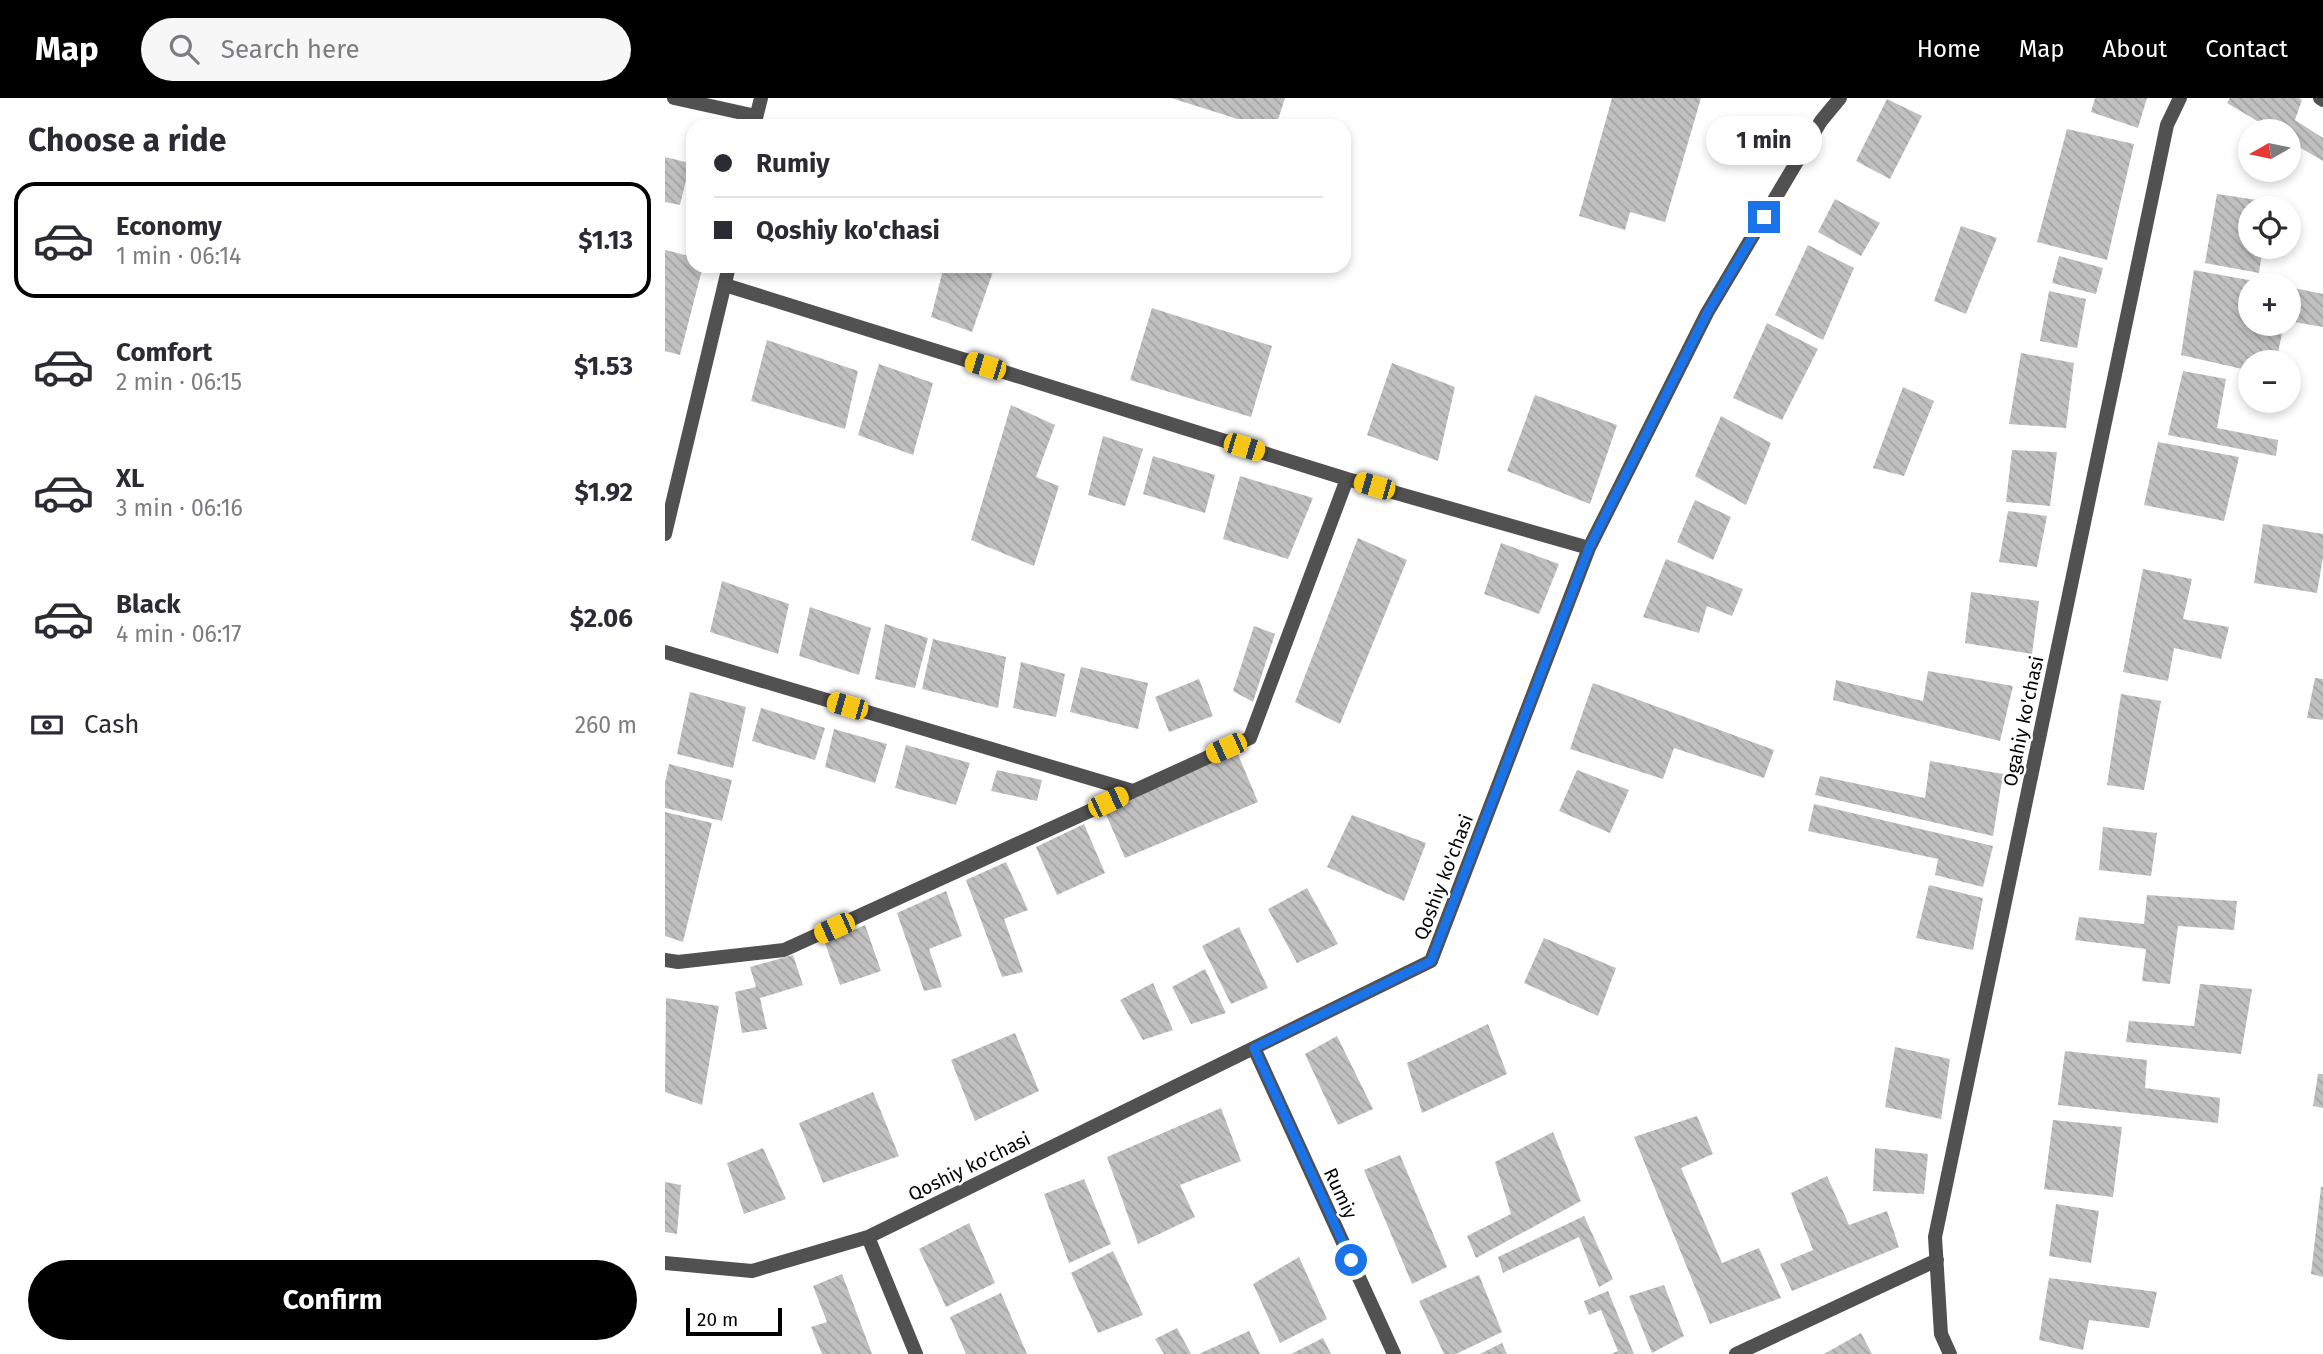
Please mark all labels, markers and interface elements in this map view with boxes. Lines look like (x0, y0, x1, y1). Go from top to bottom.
search box (141, 18, 631, 81)
text: Map (35, 29, 99, 69)
icon: search (165, 30, 203, 68)
text: Search here (221, 34, 360, 65)
text: Home (1917, 35, 1981, 63)
text: Map (2019, 35, 2065, 63)
text: About (2103, 35, 2167, 63)
text: Contact (2205, 35, 2288, 63)
callout: 1 min (1706, 116, 1822, 164)
north arrow (2238, 119, 2301, 182)
map controls (2238, 119, 2301, 413)
text: Choose a ride (28, 121, 226, 159)
text: 1 min (1736, 126, 1792, 154)
text: Rumiy (756, 148, 830, 179)
button: locate (2238, 196, 2301, 259)
route end (1748, 201, 1780, 233)
icon: car (32, 209, 95, 272)
text: Economy (116, 211, 222, 242)
text: Qoshiy ko'chasi (756, 215, 940, 246)
text: $1.13 (578, 225, 633, 256)
text: 1 min · 06:14 (116, 242, 241, 270)
button: + (2238, 273, 2301, 336)
icon: car (32, 335, 95, 398)
text: Comfort (116, 337, 212, 368)
car (962, 350, 1009, 382)
button: − (2238, 350, 2301, 413)
text: $1.53 (574, 351, 633, 382)
text: 2 min · 06:15 (116, 368, 242, 396)
car (1221, 431, 1268, 463)
icon: car (32, 461, 95, 524)
text: XL (116, 463, 144, 494)
car (1351, 470, 1398, 502)
text: $1.92 (574, 477, 633, 508)
text: 3 min · 06:16 (116, 494, 243, 522)
icon: car (32, 587, 95, 650)
text: Black (116, 589, 181, 620)
text: $2.06 (570, 603, 633, 634)
text: 4 min · 06:17 (116, 620, 242, 648)
street label: Ogahiy ko'chasi (1998, 654, 2049, 788)
car (824, 690, 871, 722)
icon: cash (28, 706, 66, 744)
text: Cash (84, 709, 140, 740)
text: 260 m (575, 711, 637, 739)
car (1203, 730, 1250, 766)
car (1085, 784, 1132, 820)
street label: Qoshiy ko'chasi (1409, 811, 1478, 943)
car (811, 910, 858, 946)
street label: Qoshiy ko'chasi (904, 1127, 1034, 1206)
street label: Rumiy (1319, 1164, 1363, 1223)
route start (1335, 1244, 1367, 1276)
button: Confirm (28, 1260, 637, 1340)
scale bar (686, 1305, 782, 1337)
text: 20 m (697, 1308, 738, 1331)

